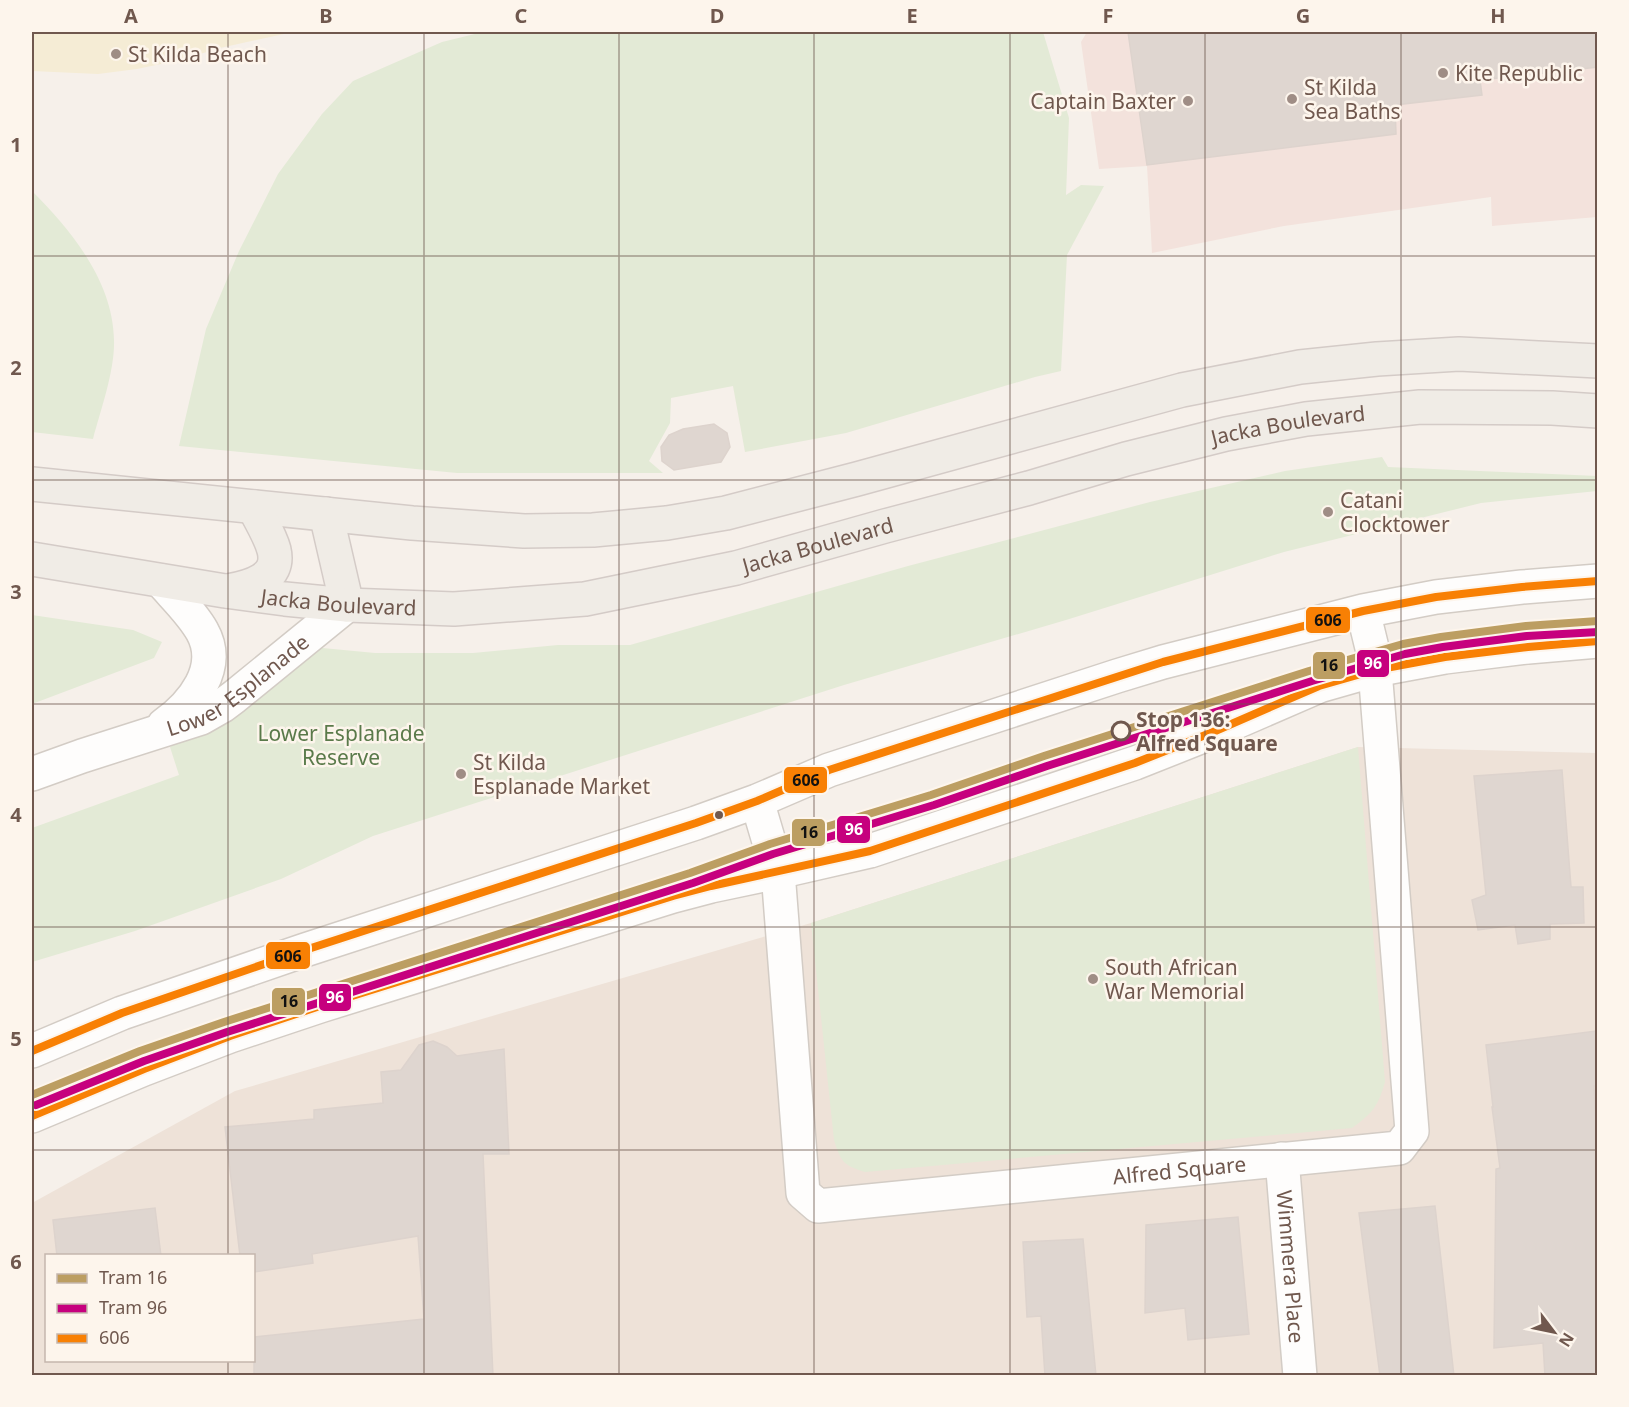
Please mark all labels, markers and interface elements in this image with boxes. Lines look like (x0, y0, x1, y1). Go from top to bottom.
text: A (124, 2, 138, 29)
text: B (319, 2, 333, 29)
text: C (515, 2, 528, 29)
text: D (710, 2, 724, 29)
text: E (906, 2, 918, 29)
text: F (1103, 2, 1113, 29)
text: G (1296, 2, 1310, 29)
text: H (1490, 2, 1506, 29)
place label: St Kilda Beach (128, 40, 267, 68)
marker: St Kilda Beach (109, 47, 123, 61)
place label: Kite Republic (1455, 59, 1583, 87)
marker: Kite Republic (1436, 66, 1450, 80)
place label: St Kilda Sea Baths (1304, 73, 1401, 125)
place label: Captain Baxter (1030, 87, 1176, 115)
marker: St Kilda Sea Baths (1285, 92, 1299, 106)
marker: Captain Baxter (1181, 94, 1195, 108)
text: 1 (10, 131, 22, 158)
text: 2 (10, 354, 22, 381)
street label: Jacka Boulevard (1206, 399, 1367, 452)
place label: Catani Clocktower (1340, 486, 1450, 538)
marker: Catani Clocktower (1321, 505, 1335, 519)
street label: Jacka Boulevard (737, 510, 896, 580)
text: 3 (10, 578, 22, 605)
street label: Jacka Boulevard (257, 582, 417, 622)
line badge: 606 (1305, 606, 1351, 634)
text: 606 (1314, 609, 1342, 631)
street label: Lower Esplanade (163, 628, 314, 742)
line badge: 96 (1356, 649, 1390, 678)
line badge: 16 (1312, 651, 1346, 680)
text: 96 (1364, 652, 1382, 674)
text: 16 (1320, 654, 1338, 676)
place label: Stop 136: Alfred Square (1136, 705, 1278, 757)
park label: Lower Esplanade Reserve (257, 719, 425, 771)
marker: Stop 136: Alfred Square (1111, 721, 1131, 741)
place label: St Kilda Esplanade Market (473, 748, 650, 800)
line badge: 606 (783, 766, 828, 794)
marker: St Kilda Esplanade Market (454, 767, 468, 781)
text: 606 (792, 769, 820, 791)
text: 4 (10, 801, 22, 828)
unlabelled marker (713, 809, 725, 821)
line badge: 96 (836, 815, 871, 844)
line badge: 16 (791, 818, 826, 847)
text: 96 (845, 818, 863, 840)
text: 16 (800, 821, 818, 843)
line badge: 606 (265, 941, 311, 970)
text: 606 (274, 945, 302, 967)
place label: South African War Memorial (1105, 953, 1245, 1005)
marker: South African War Memorial (1086, 972, 1100, 986)
line badge: 96 (318, 983, 352, 1012)
text: 96 (326, 986, 344, 1008)
line badge: 16 (271, 987, 306, 1016)
text: 16 (280, 990, 298, 1012)
text: 5 (10, 1025, 22, 1052)
street label: Alfred Square (1111, 1149, 1247, 1191)
street label: Wimmera Place (1271, 1189, 1311, 1344)
text: 6 (10, 1248, 22, 1275)
legend (45, 1254, 255, 1362)
text: Tram 16 (99, 1265, 167, 1289)
text: Tram 96 (99, 1295, 167, 1319)
north arrow (1524, 1302, 1584, 1362)
text: 606 (99, 1325, 130, 1349)
text: N (1554, 1329, 1579, 1351)

